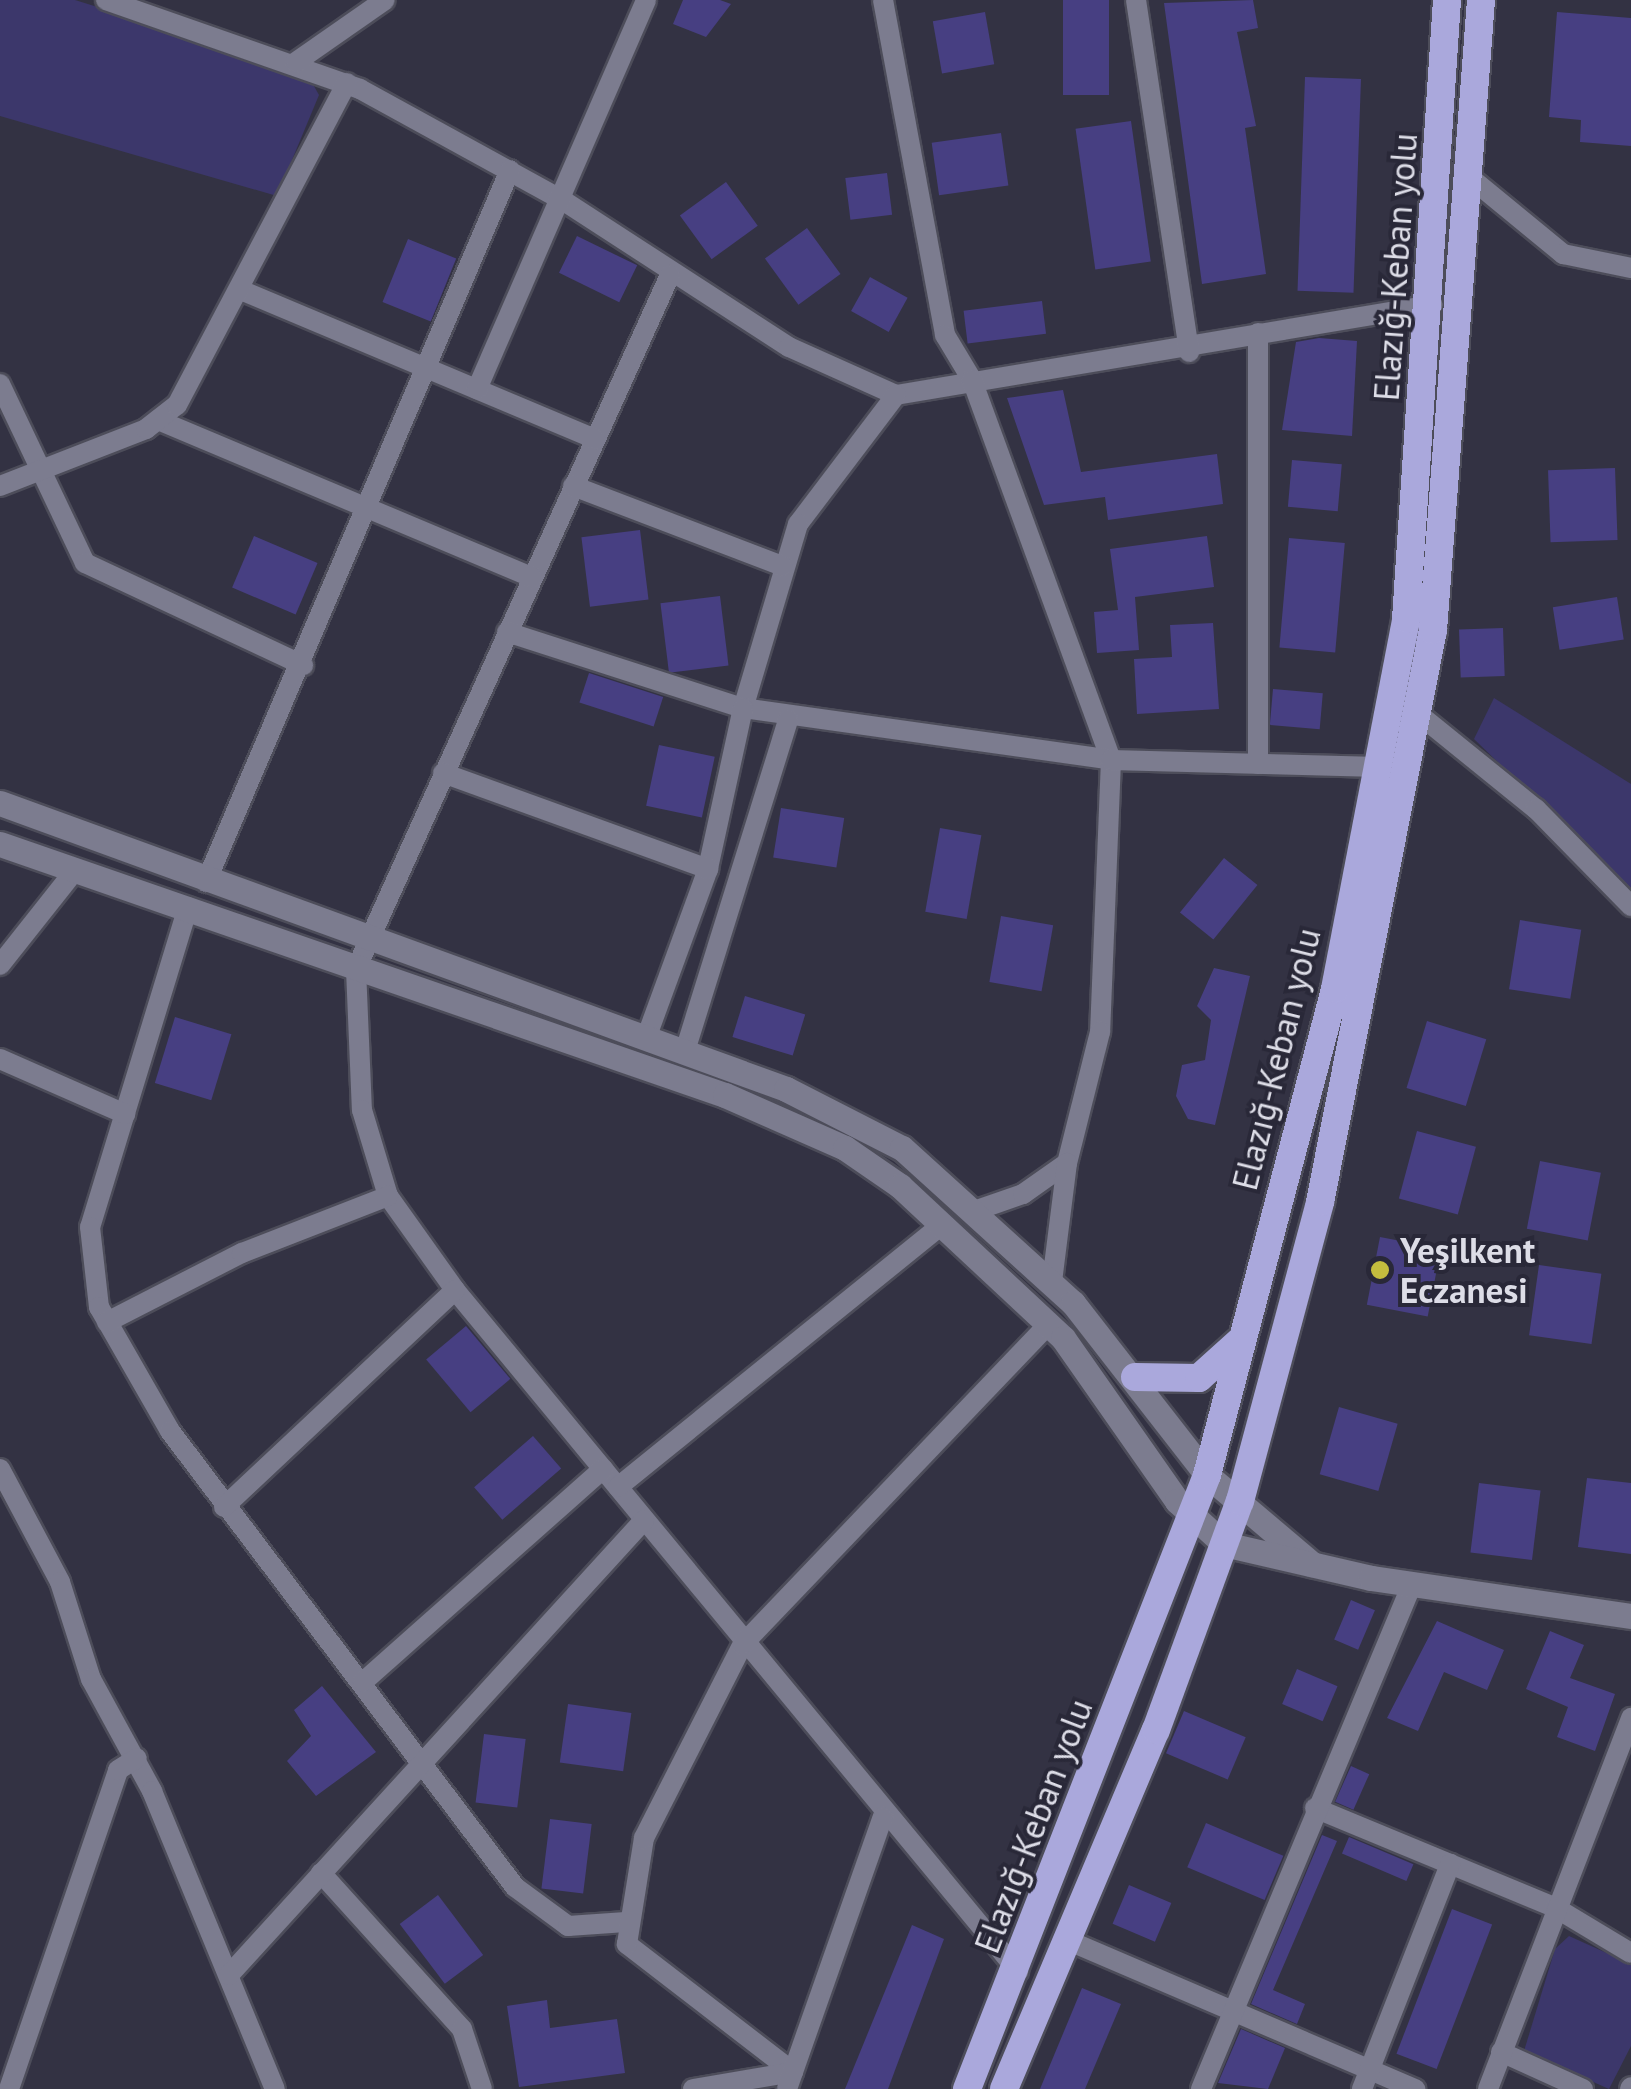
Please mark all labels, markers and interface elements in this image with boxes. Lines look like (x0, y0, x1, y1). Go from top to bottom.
street label: Elazığ-Keban yolu (1365, 131, 1425, 403)
street label: Elazığ-Keban yolu (1223, 924, 1329, 1194)
place label: Yeşilkent Eczanesi (1400, 1229, 1535, 1311)
marker: Yeşilkent Eczanesi (1369, 1259, 1391, 1281)
street label: Elazığ-Keban yolu (965, 1693, 1101, 1959)

